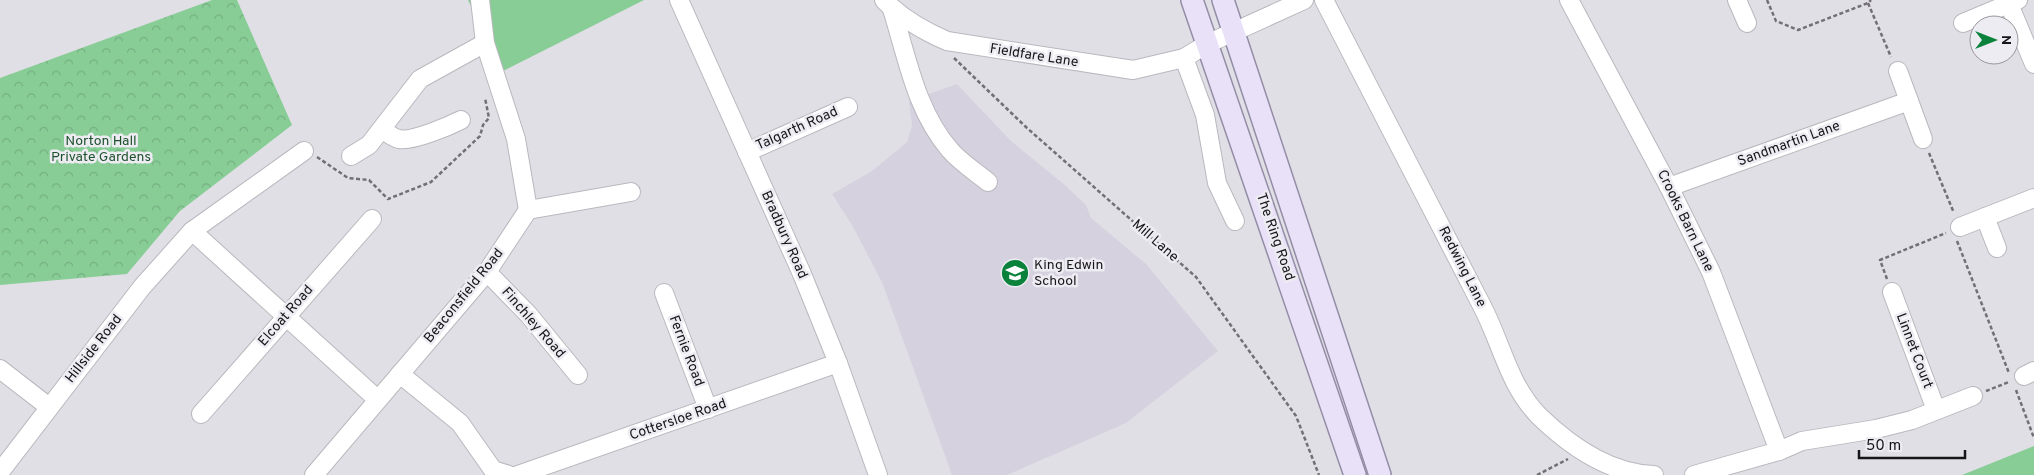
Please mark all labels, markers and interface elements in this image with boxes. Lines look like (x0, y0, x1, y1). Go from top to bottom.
north arrow (1969, 15, 2019, 65)
text: N (1997, 35, 2014, 45)
street label: Fieldfare Lane (988, 41, 1080, 71)
street label: Talgarth Road (753, 103, 841, 155)
street label: Sandmartin Lane (1735, 118, 1843, 170)
park label: Norton Hall Private Gardens (51, 133, 151, 166)
street label: Crooks Barn Lane (1653, 167, 1717, 275)
street label: Bradbury Road (757, 188, 811, 282)
street label: The Ring Road (1252, 191, 1298, 283)
street label: Mill Lane (1128, 216, 1182, 266)
street label: Redwing Lane (1434, 224, 1490, 310)
street label: Beaconsfield Road (421, 245, 507, 347)
place label: King Edwin School (1034, 257, 1103, 290)
school or university icon: King Edwin School (1000, 258, 1030, 288)
street label: Elcoat Road (255, 282, 317, 350)
street label: Finchley Road (498, 284, 568, 362)
street label: Hillside Road (62, 311, 126, 387)
street label: Linnet Court (1892, 311, 1936, 391)
street label: Fernie Road (665, 313, 707, 389)
street label: Cottersloe Road (627, 395, 729, 445)
scale bar (1859, 428, 1965, 460)
text: 50 m (1866, 437, 1901, 456)

